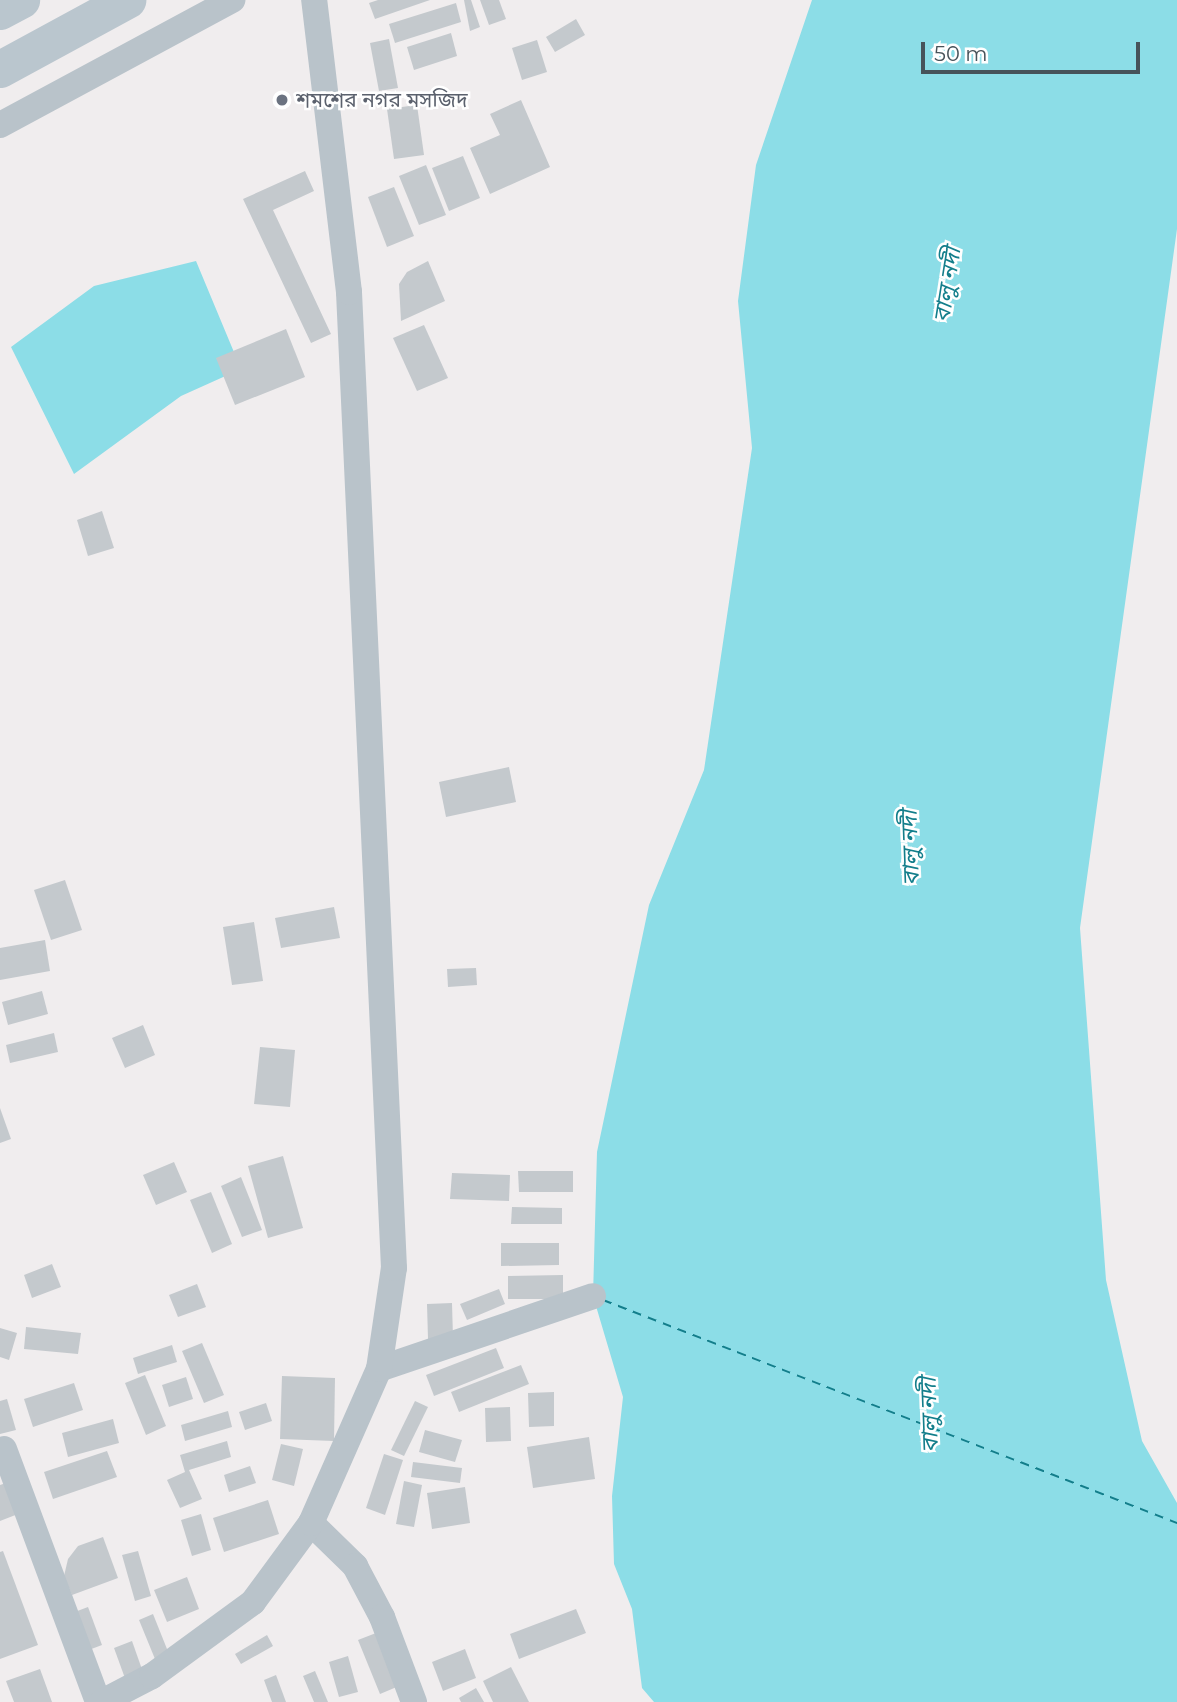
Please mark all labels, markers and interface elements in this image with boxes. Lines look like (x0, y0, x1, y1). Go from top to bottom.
scale bar (925, 28, 1144, 72)
text: 50 m (934, 41, 988, 66)
place label: শমশের নগর মসজিদ (296, 87, 468, 113)
marker: শমশের নগর মসজিদ (274, 92, 290, 108)
water label: বালু নদী (927, 246, 967, 324)
water label: বালু নদী (895, 810, 925, 886)
water label: বালু নদী (914, 1377, 944, 1453)

